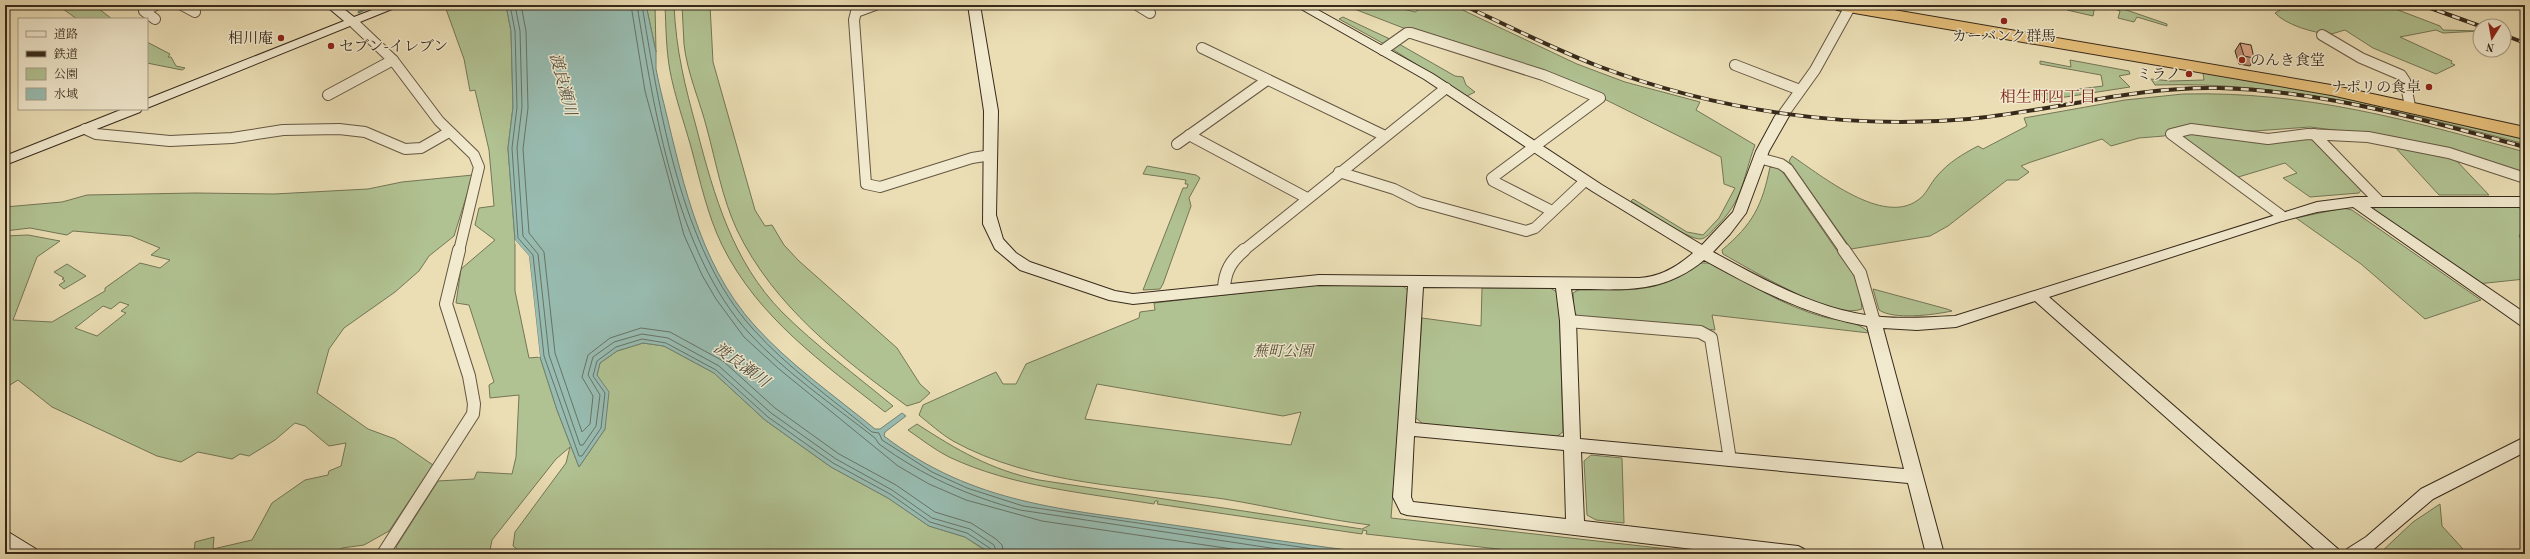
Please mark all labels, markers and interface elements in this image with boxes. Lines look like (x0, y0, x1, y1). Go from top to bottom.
marker: カーバンク群馬 (1999, 16, 2009, 26)
legend (18, 18, 148, 110)
north arrow (2472, 18, 2512, 58)
text: 道路 (54, 27, 78, 41)
place label: カーバンク群馬 (1952, 28, 2056, 45)
place label: 相川庵 (228, 30, 273, 47)
marker: 相川庵 (276, 33, 286, 43)
place label: セブン-イレブン (339, 38, 448, 55)
text: N (2485, 40, 2496, 53)
marker: セブン-イレブン (326, 41, 336, 51)
text: 鉄道 (53, 47, 78, 61)
water label: 渡良瀬川 (546, 51, 581, 119)
place label: のんき食堂 (2250, 52, 2325, 69)
marker: のんき食堂 (2237, 55, 2247, 65)
text: 公園 (54, 68, 78, 81)
place label: ミラノ (2136, 68, 2181, 83)
marker: ミラノ (2184, 69, 2194, 79)
place label: ナポリの食卓 (2331, 79, 2421, 96)
marker: ナポリの食卓 (2424, 82, 2434, 92)
text: 水域 (54, 87, 78, 101)
district label: 相生町四丁目 (2000, 88, 2096, 106)
water label: 渡良瀬川 (710, 339, 774, 392)
park label: 蕪町公園 (1253, 343, 1316, 360)

